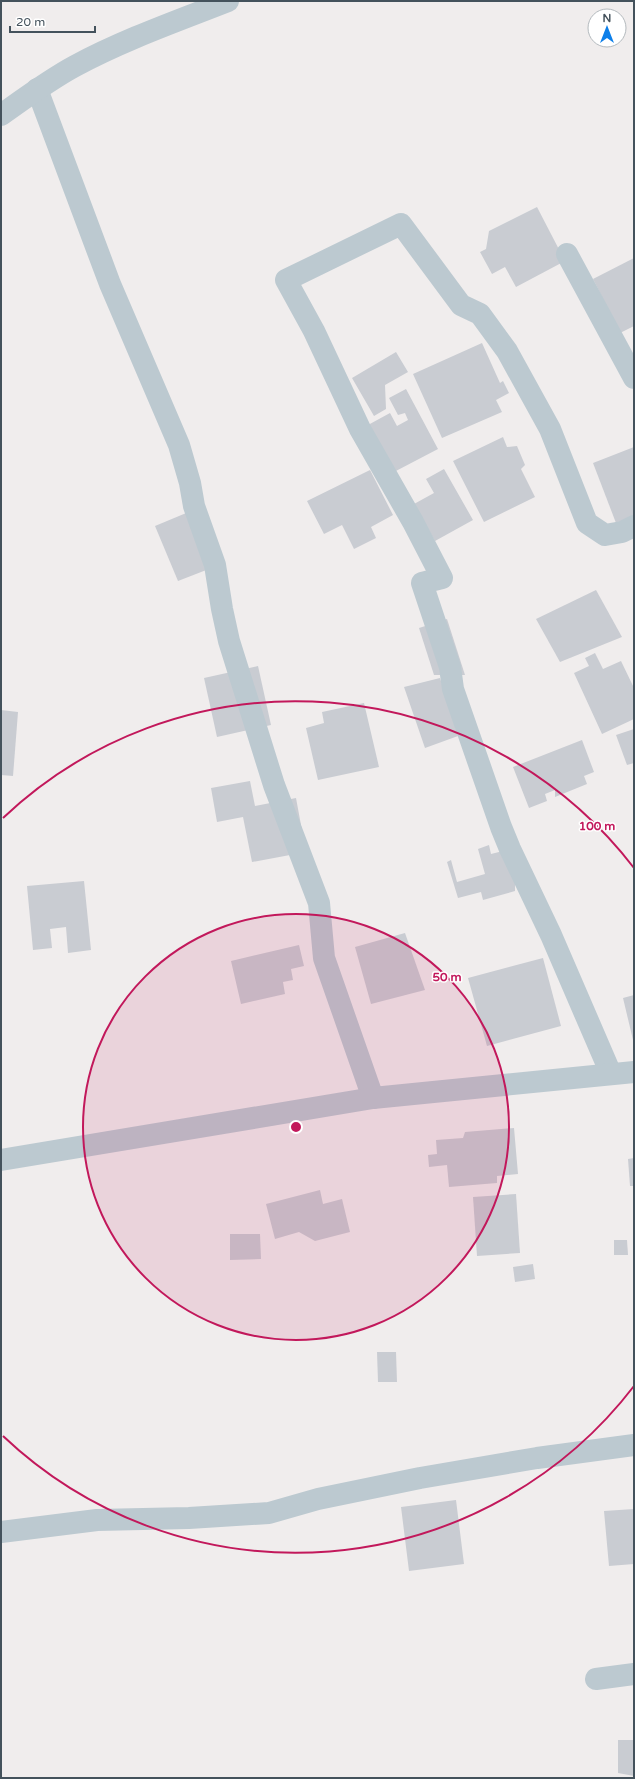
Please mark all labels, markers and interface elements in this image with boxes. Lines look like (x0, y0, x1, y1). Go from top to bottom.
scale bar (10, 8, 95, 34)
north arrow (587, 8, 627, 48)
text: N (603, 12, 611, 25)
text: 20 m (16, 15, 45, 29)
text: 100 m (579, 819, 615, 833)
text: 50 m (432, 970, 462, 984)
centre of rings (289, 1120, 303, 1134)

